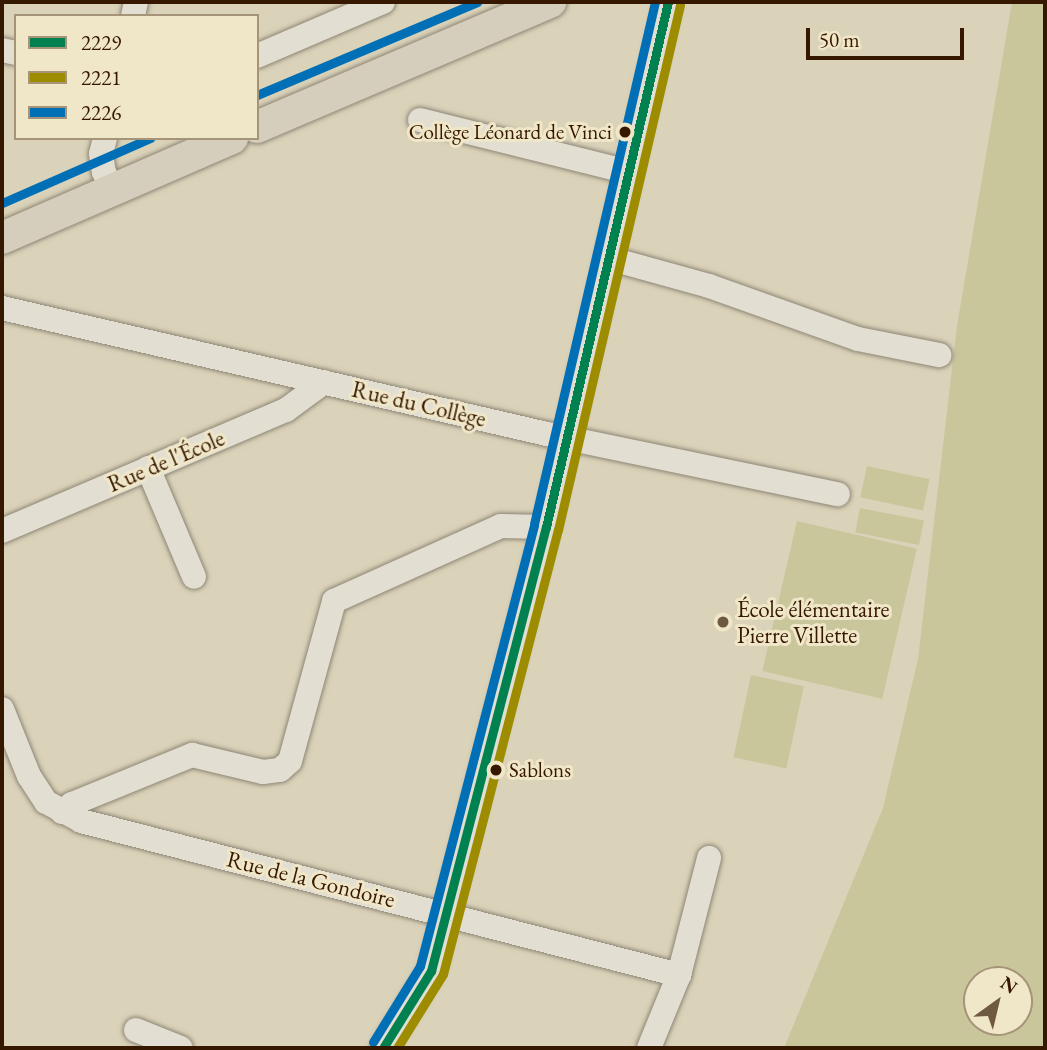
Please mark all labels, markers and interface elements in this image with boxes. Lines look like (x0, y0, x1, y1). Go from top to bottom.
legend (14, 14, 259, 140)
scale bar (809, 14, 967, 58)
text: 50 m (819, 26, 860, 53)
text: 2229 (81, 29, 121, 56)
text: 2221 (81, 64, 121, 91)
text: 2226 (81, 99, 121, 126)
place label: Collège Léonard de Vinci (409, 119, 612, 145)
marker: Collège Léonard de Vinci (618, 125, 632, 139)
street label: Rue du Collège (349, 375, 489, 433)
street label: Rue de l'École (103, 424, 229, 498)
place label: École élémentaire Pierre Villette (737, 595, 890, 649)
marker: École élémentaire Pierre Villette (715, 614, 731, 630)
place label: Sablons (509, 757, 571, 783)
marker: Sablons (489, 763, 503, 777)
street label: Rue de la Gondoire (224, 845, 398, 913)
north arrow (963, 966, 1033, 1036)
text: N (996, 970, 1022, 999)

